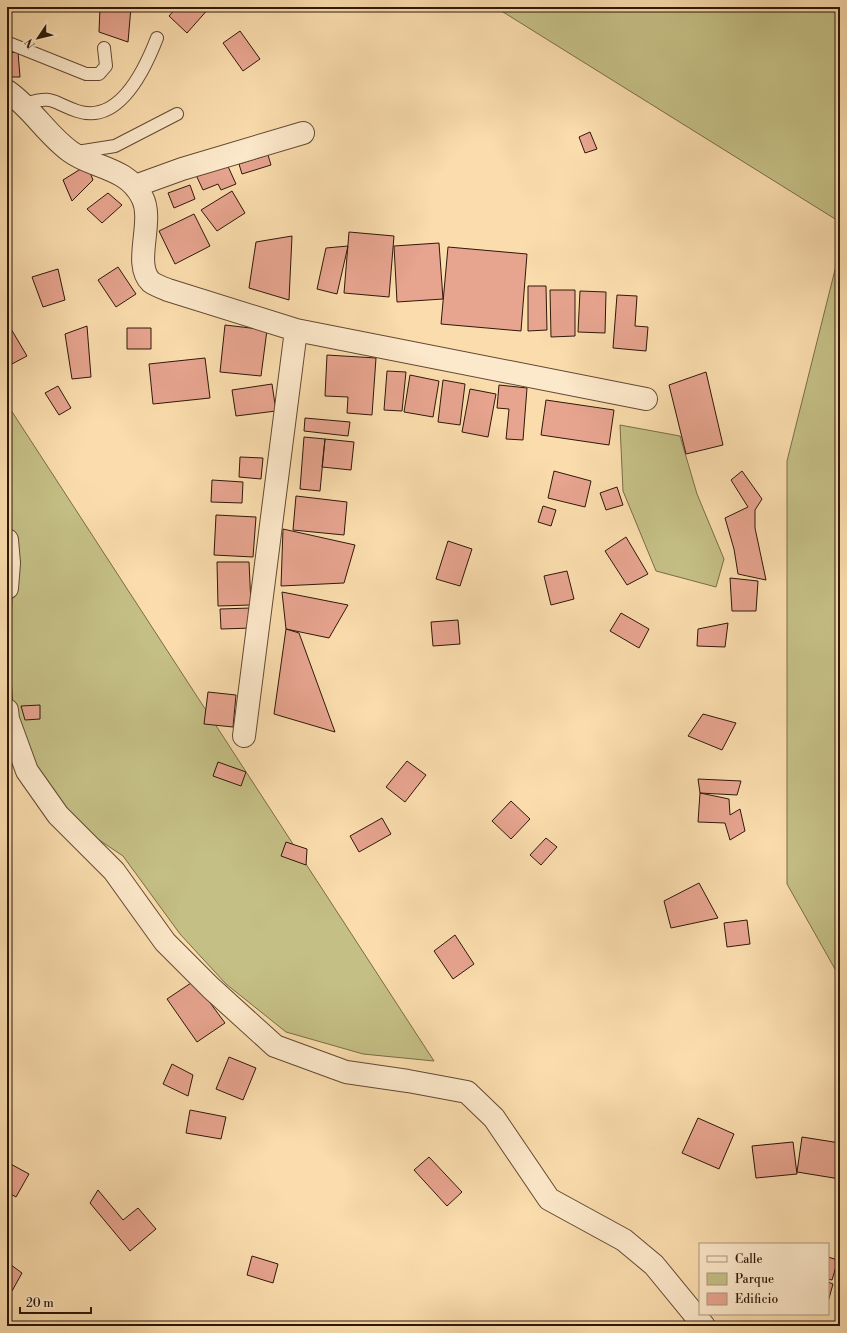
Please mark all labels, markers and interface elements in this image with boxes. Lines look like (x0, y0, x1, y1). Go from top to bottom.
north arrow (18, 18, 58, 58)
text: N (22, 35, 39, 51)
legend (699, 1243, 829, 1315)
text: Calle (735, 1252, 762, 1267)
text: Parque (735, 1272, 774, 1287)
scale bar (20, 1289, 91, 1315)
text: Edificio (735, 1292, 778, 1307)
text: 20 m (26, 1296, 54, 1311)

